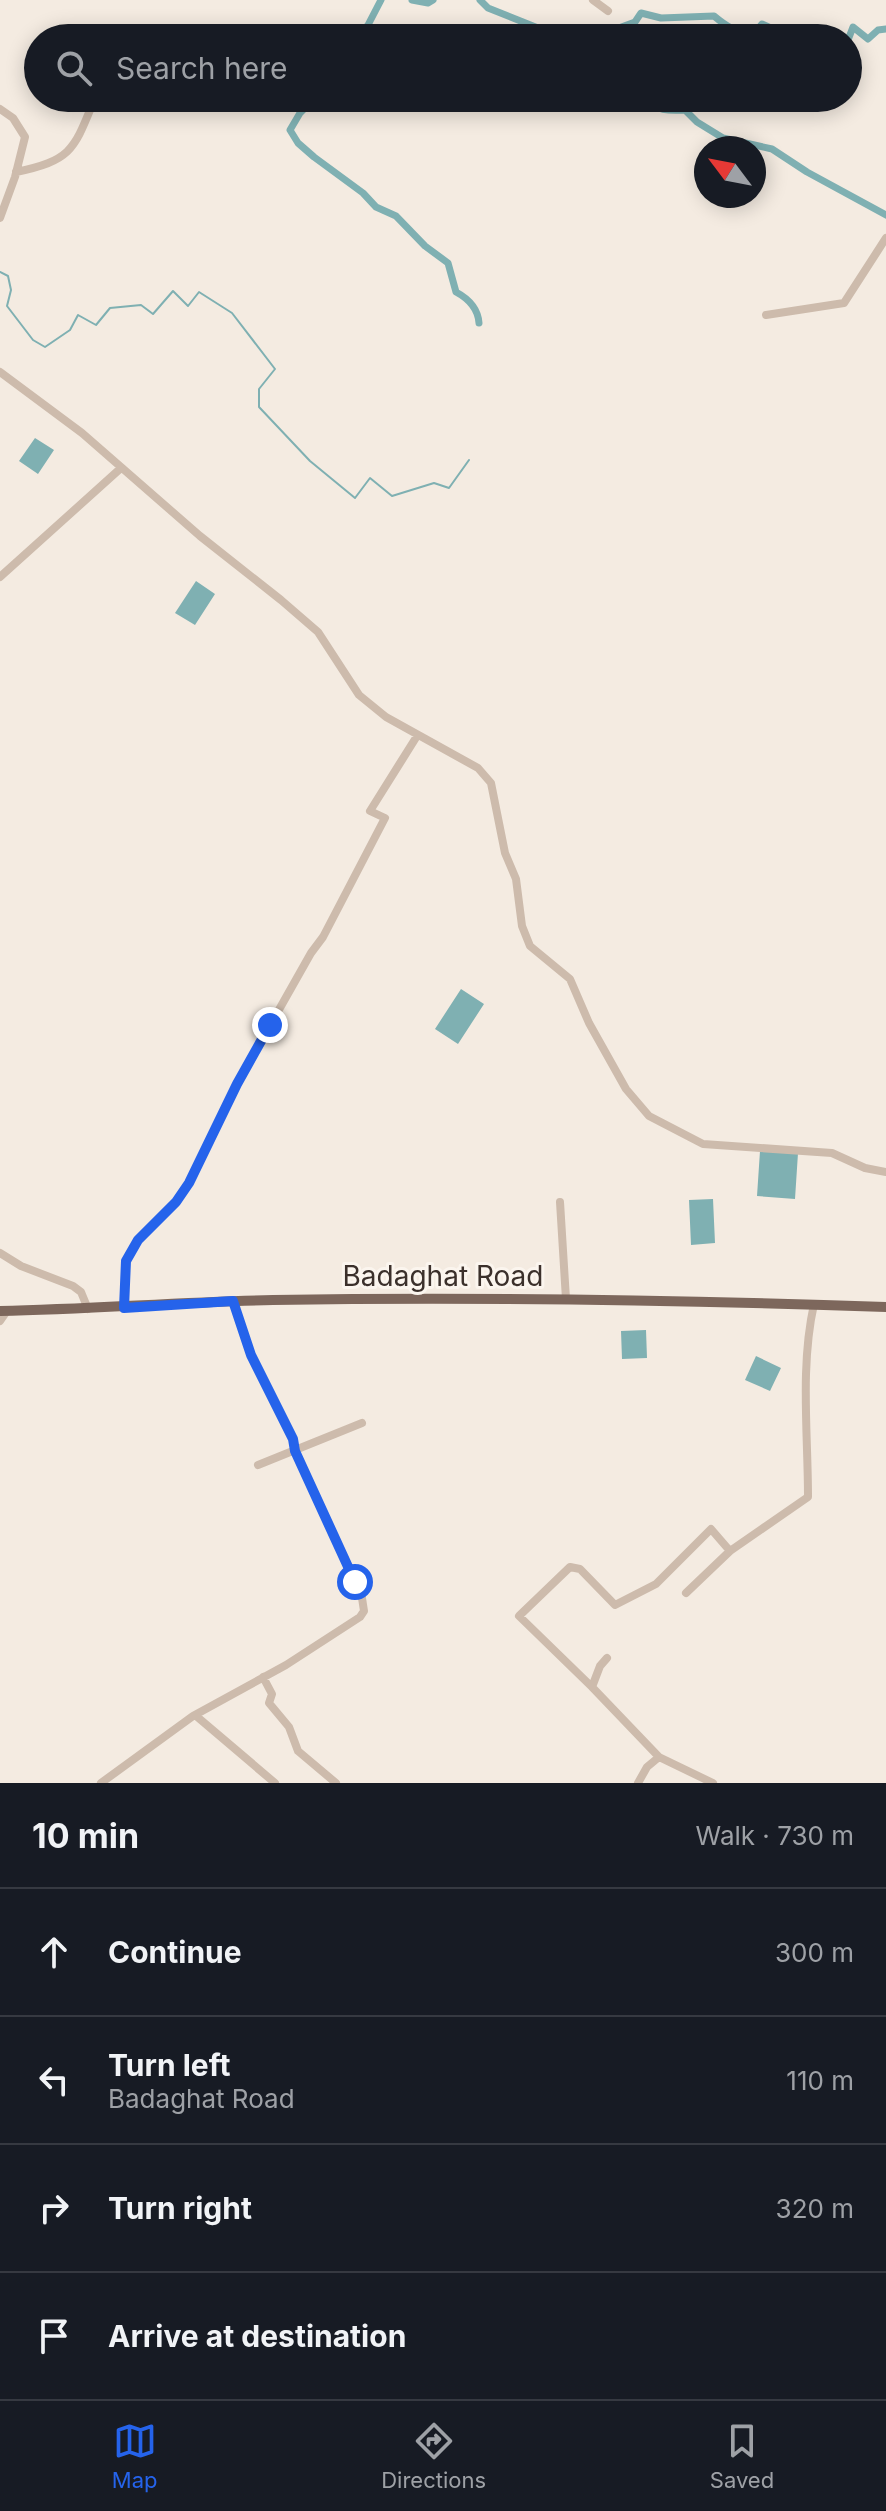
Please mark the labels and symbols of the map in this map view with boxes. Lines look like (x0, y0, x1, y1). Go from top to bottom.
north arrow (694, 136, 766, 208)
route end (252, 1007, 288, 1043)
street label: Badaghat Road (343, 1259, 543, 1293)
route start (337, 1564, 373, 1600)

